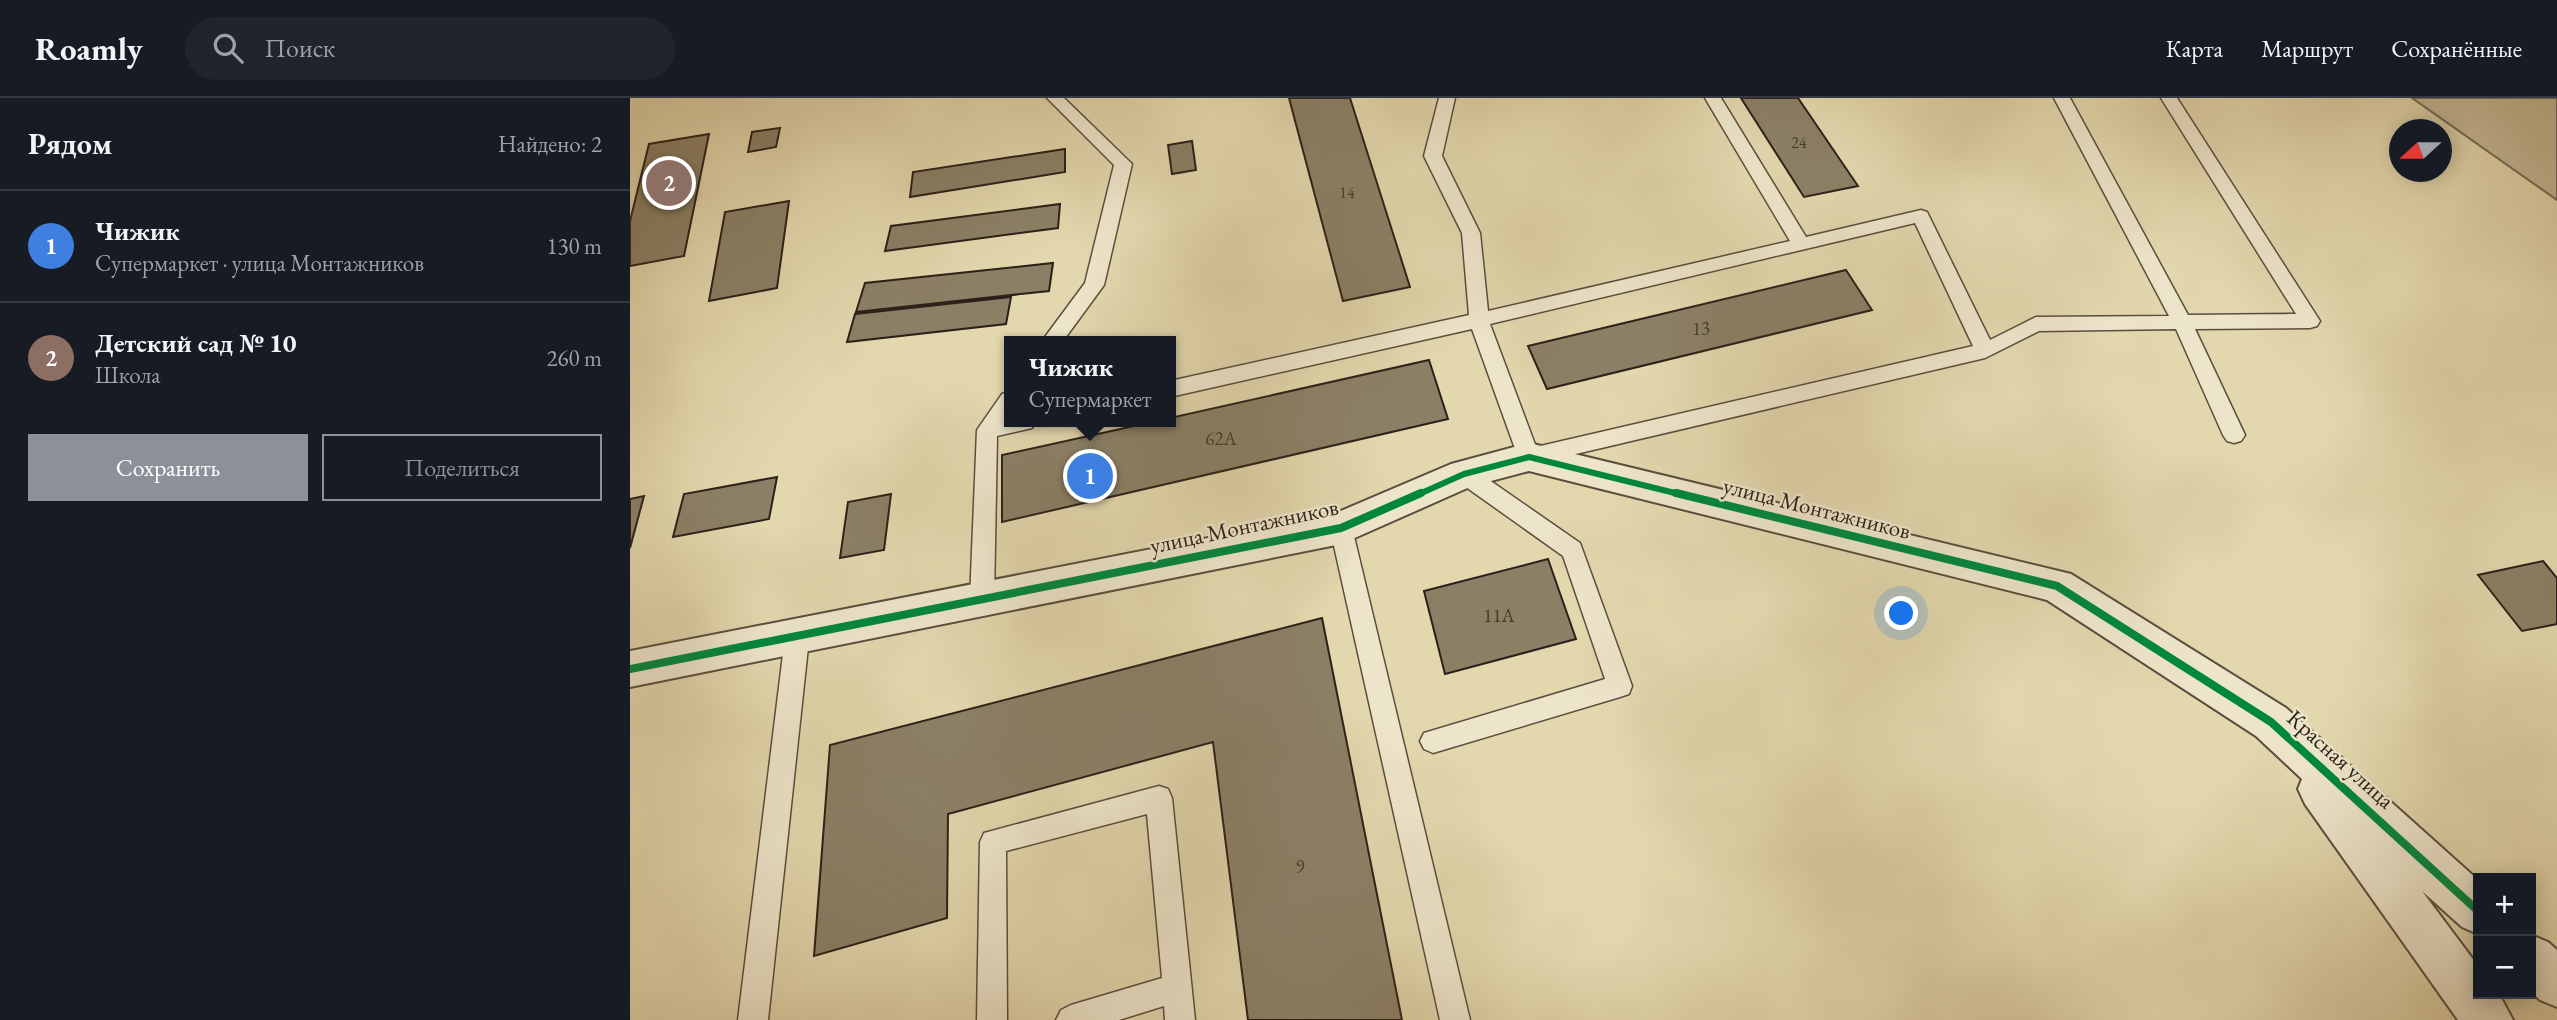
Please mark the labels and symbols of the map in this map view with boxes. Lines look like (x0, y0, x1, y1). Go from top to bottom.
north arrow (2389, 119, 2452, 182)
house number: 24 (1791, 132, 1807, 153)
pin: 2 (646, 157, 692, 209)
house number: 14 (1339, 182, 1355, 203)
house number: 13 (1692, 316, 1710, 341)
house number: 62А (1205, 426, 1238, 451)
pin: 1 (1067, 450, 1113, 502)
street label: улица Монтажников (1720, 470, 1914, 546)
street label: улица Монтажников (1147, 491, 1341, 561)
your location (1884, 596, 1918, 630)
house number: 11А (1483, 603, 1516, 628)
street label: Красная улица (2281, 703, 2402, 816)
house number: 9 (1295, 854, 1305, 879)

